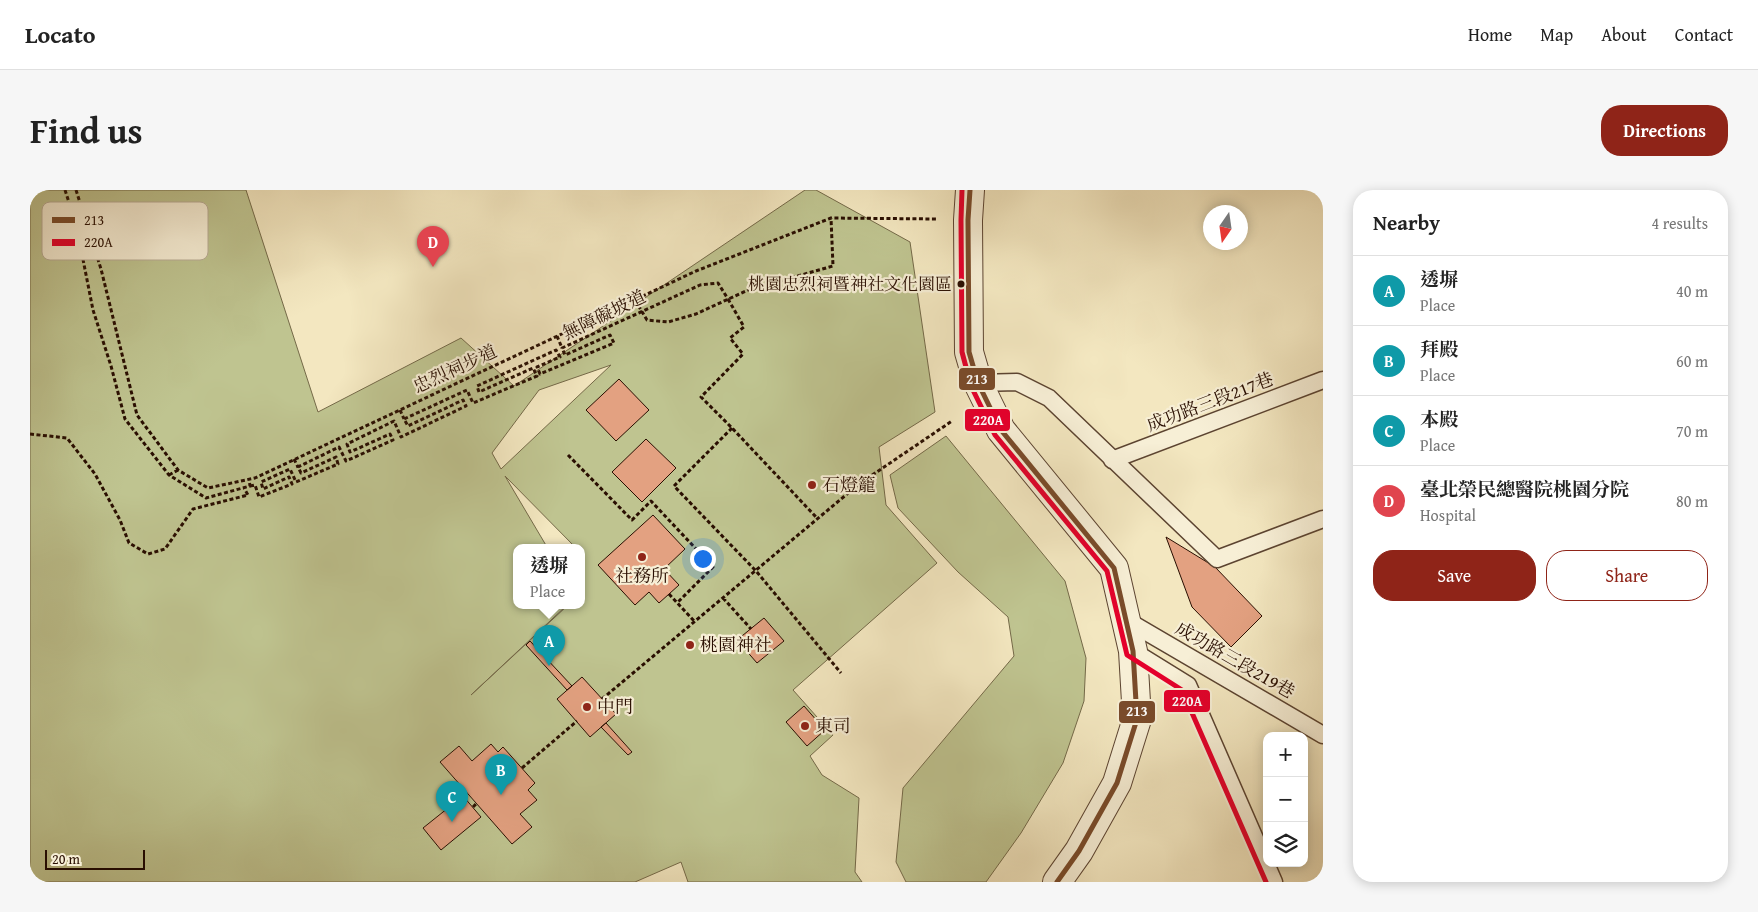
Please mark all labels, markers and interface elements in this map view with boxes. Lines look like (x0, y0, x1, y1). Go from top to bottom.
text: Locato (25, 17, 96, 52)
text: Home (1468, 21, 1512, 48)
text: Map (1540, 21, 1573, 48)
text: About (1601, 21, 1647, 48)
text: Contact (1675, 21, 1733, 48)
text: Find us (30, 105, 143, 156)
button: Directions (1601, 105, 1728, 156)
legend (42, 202, 208, 260)
north arrow (1203, 205, 1248, 250)
text: Nearby (1373, 207, 1440, 238)
text: 213 (84, 210, 104, 230)
text: 4 results (1651, 211, 1708, 235)
pin: D (417, 226, 449, 267)
text: 220A (84, 232, 113, 252)
text: 透塀 (1420, 265, 1458, 293)
place label: 桃園忠烈祠暨神社文化園區 (748, 271, 952, 296)
marker: 桃園忠烈祠暨神社文化園區 (956, 279, 966, 289)
text: A (1384, 279, 1394, 303)
text: 40 m (1676, 279, 1708, 303)
street label: 無障礙坡道 (557, 283, 650, 346)
text: Place (1420, 293, 1455, 317)
text: 拜殿 (1420, 335, 1458, 363)
street label: 忠烈祠步道 (408, 337, 501, 400)
text: B (1384, 349, 1394, 373)
text: 60 m (1676, 349, 1708, 373)
text: Place (1420, 363, 1455, 387)
street label: 成功路三段217巷 (1142, 365, 1277, 438)
line badge: 213 (958, 367, 996, 391)
text: 213 (966, 369, 988, 389)
text: 本殿 (1420, 405, 1458, 433)
line badge: 220A (964, 408, 1011, 432)
text: 220A (973, 410, 1003, 430)
text: C (1384, 419, 1394, 443)
text: 70 m (1676, 419, 1708, 443)
text: Place (1420, 433, 1455, 457)
place label: 石燈籠 (822, 471, 876, 498)
text: 臺北榮民總醫院桃園分院 (1420, 475, 1629, 503)
marker: 石燈籠 (806, 479, 818, 491)
text: D (1384, 489, 1394, 513)
text: 80 m (1676, 489, 1708, 513)
text: Hospital (1420, 503, 1476, 527)
popup (513, 544, 585, 609)
your location (690, 546, 716, 572)
button: Save (1373, 550, 1536, 601)
button: Share (1546, 550, 1708, 601)
text: 透塀 (530, 551, 568, 579)
marker: 社務所 (636, 551, 648, 563)
place label: 社務所 (615, 562, 669, 589)
text: Place (530, 579, 565, 603)
street label: 成功路三段219巷 (1170, 614, 1300, 705)
pin: A (533, 625, 565, 666)
place label: 桃園神社 (700, 631, 772, 658)
marker: 桃園神社 (684, 639, 696, 651)
line badge: 220A (1163, 689, 1211, 713)
text: 220A (1172, 691, 1202, 711)
place label: 中門 (597, 693, 633, 720)
line badge: 213 (1118, 700, 1156, 724)
marker: 中門 (581, 701, 593, 713)
text: 213 (1126, 701, 1148, 721)
place label: 東司 (815, 712, 851, 739)
marker: 東司 (799, 720, 811, 732)
map controls (1263, 732, 1308, 867)
button: + (1263, 732, 1308, 777)
pin: B (485, 754, 517, 795)
button: − (1263, 777, 1308, 822)
pin: C (436, 781, 468, 822)
button: layers (1263, 822, 1308, 867)
scale bar (45, 847, 145, 870)
text: 20 m (52, 849, 80, 869)

